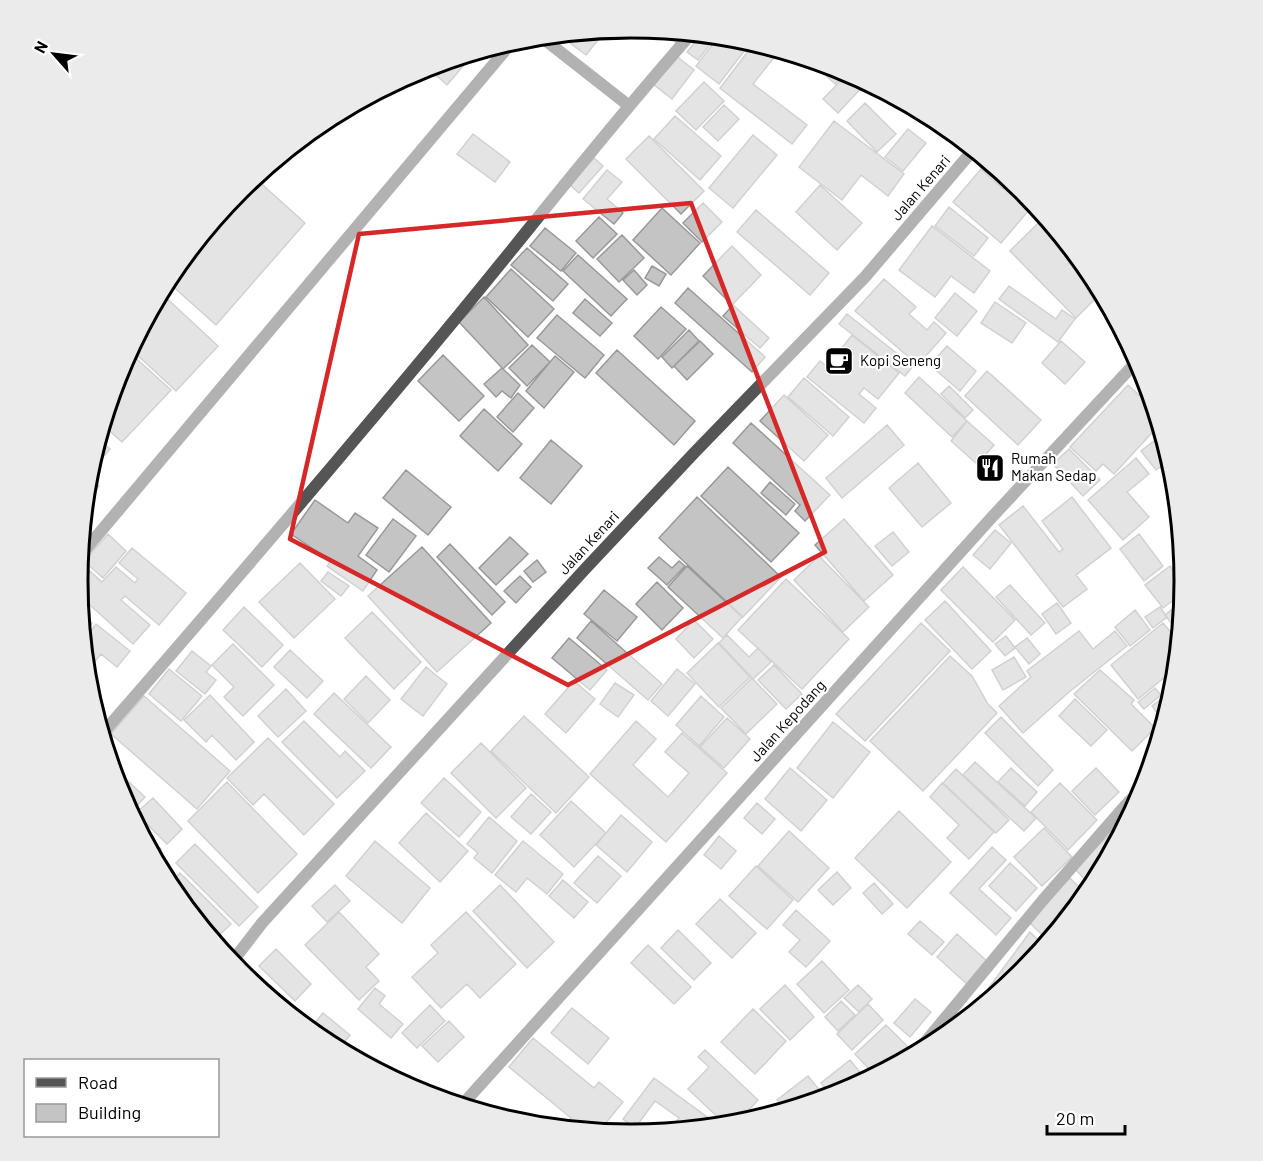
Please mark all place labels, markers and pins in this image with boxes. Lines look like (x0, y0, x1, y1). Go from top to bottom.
cafe icon: Kopi Seneng (823, 345, 855, 377)
place label: Kopi Seneng (860, 351, 941, 369)
place label: Rumah Makan Sedap (1011, 449, 1096, 484)
restaurant icon: Rumah Makan Sedap (974, 452, 1006, 484)

